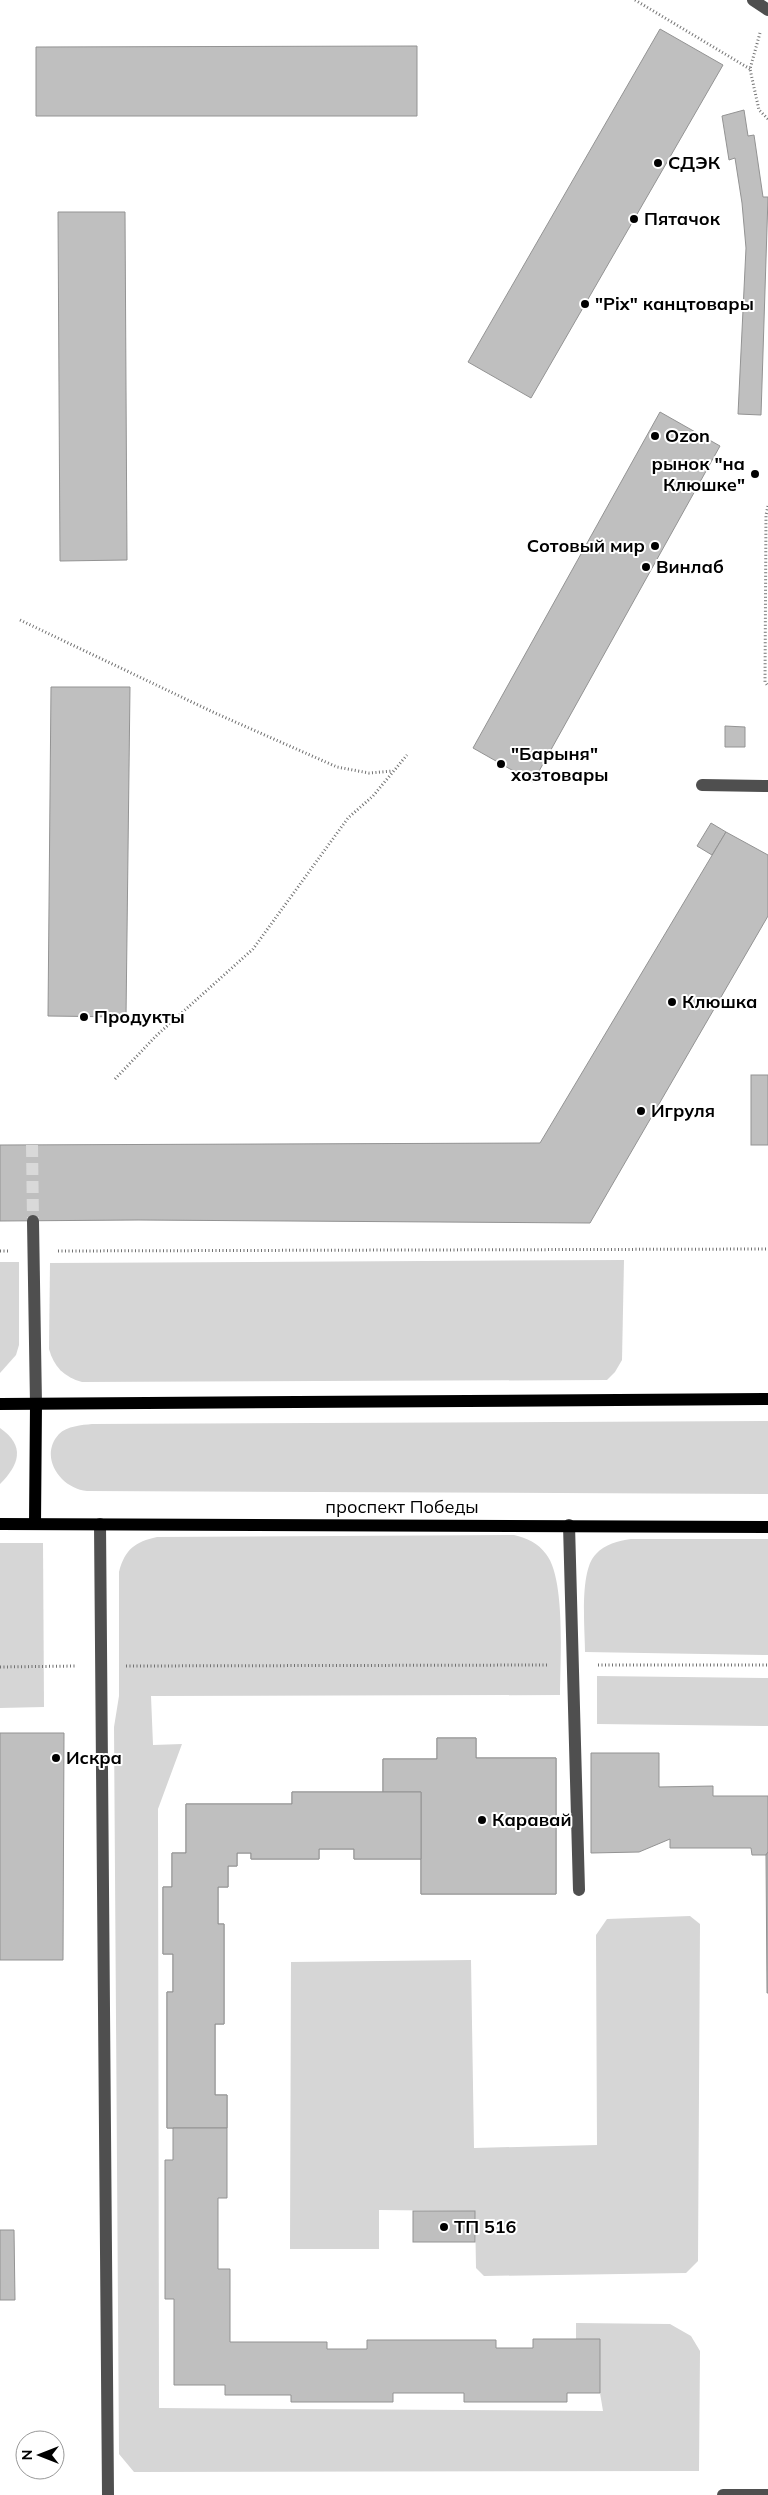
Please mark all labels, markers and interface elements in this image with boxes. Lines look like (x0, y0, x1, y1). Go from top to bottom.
place label: СДЭК (668, 151, 721, 174)
marker: СДЭК (652, 157, 664, 169)
place label: Пятачок (644, 207, 721, 230)
marker: Пятачок (628, 213, 640, 225)
place label: "Pix" канцтовары (595, 292, 754, 315)
marker: "Pix" канцтовары (579, 298, 591, 310)
place label: Ozon (665, 424, 710, 447)
marker: Ozon (649, 430, 661, 442)
place label: рынок "на Клюшке" (652, 452, 745, 496)
marker: рынок "на Клюшке" (749, 468, 761, 480)
place label: Сотовый мир (527, 534, 645, 557)
marker: Сотовый мир (649, 540, 661, 552)
place label: Винлаб (656, 555, 724, 578)
marker: Винлаб (640, 561, 652, 573)
place label: "Барыня" хозтовары (510, 742, 609, 786)
marker: "Барыня" хозтовары (495, 758, 507, 770)
place label: Клюшка (682, 990, 757, 1013)
marker: Клюшка (666, 996, 678, 1008)
place label: Продукты (94, 1005, 185, 1028)
marker: Продукты (78, 1011, 90, 1023)
place label: Игруля (651, 1099, 715, 1122)
marker: Игруля (635, 1105, 647, 1117)
street label: проспект Победы (325, 1495, 479, 1518)
place label: Искра (66, 1746, 122, 1769)
marker: Искра (50, 1752, 62, 1764)
place label: Каравай (492, 1808, 572, 1831)
marker: Каравай (476, 1814, 488, 1826)
place label: ТП 516 (454, 2215, 517, 2238)
marker: ТП 516 (438, 2221, 450, 2233)
north arrow (15, 2430, 65, 2480)
text: N (18, 2450, 36, 2460)

